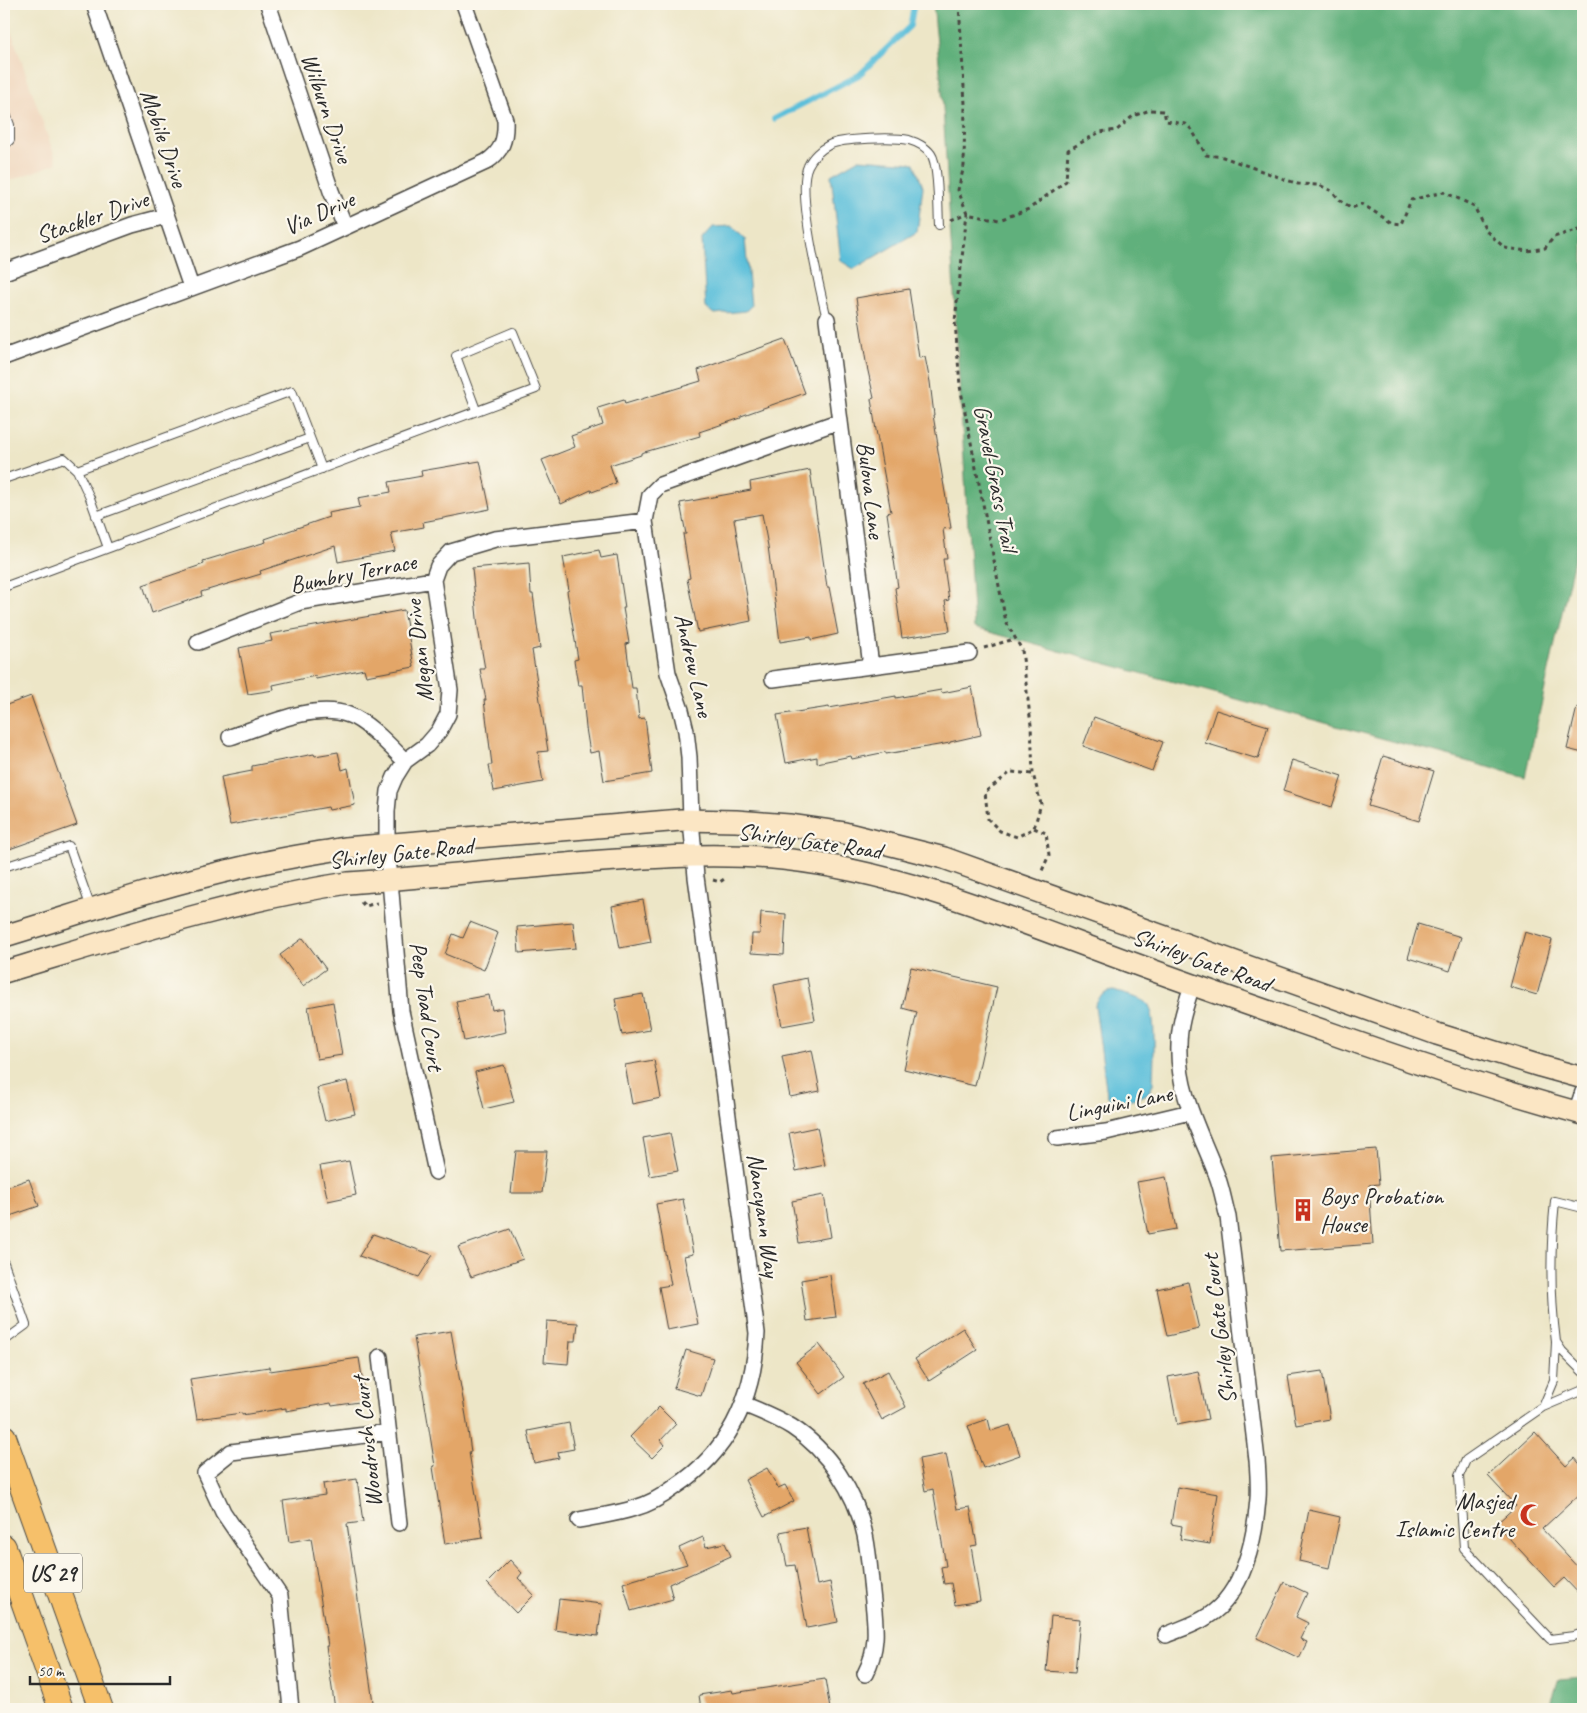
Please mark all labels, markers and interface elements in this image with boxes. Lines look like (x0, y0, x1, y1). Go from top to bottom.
street label: Wilburn Drive (294, 49, 360, 169)
street label: Mobile Drive (133, 85, 195, 193)
street label: Stackler Drive (32, 183, 154, 250)
street label: Via Drive (279, 183, 361, 242)
street label: Gravel-Grass Trail (967, 403, 1026, 557)
street label: Bulova Lane (850, 440, 892, 542)
street label: Bumbry Terrace (287, 546, 421, 600)
street label: Megan Drive (398, 596, 440, 704)
street label: Andrew Lane (668, 610, 721, 722)
street label: Shirley Gate Road (736, 816, 887, 866)
street label: Shirley Gate Road (327, 830, 478, 875)
street label: Shirley Gate Road (1129, 921, 1279, 1000)
street label: Peep Toad Court (403, 940, 451, 1074)
street label: Linguini Lane (1064, 1078, 1177, 1128)
street label: Nancyann Way (740, 1151, 788, 1281)
place label: Boys Probation House (1320, 1181, 1444, 1239)
building icon: Boys Probation House (1290, 1197, 1316, 1223)
street label: Shirley Gate Court (1195, 1250, 1243, 1406)
street label: Woodrush Court (345, 1372, 389, 1509)
place label: Masjed Islamic Centre (1395, 1486, 1518, 1544)
mosque icon: Masjed Islamic Centre (1518, 1502, 1544, 1528)
road number: US 29 (24, 1554, 82, 1592)
scale bar (30, 1653, 170, 1685)
text: 50 m (38, 1662, 65, 1681)

